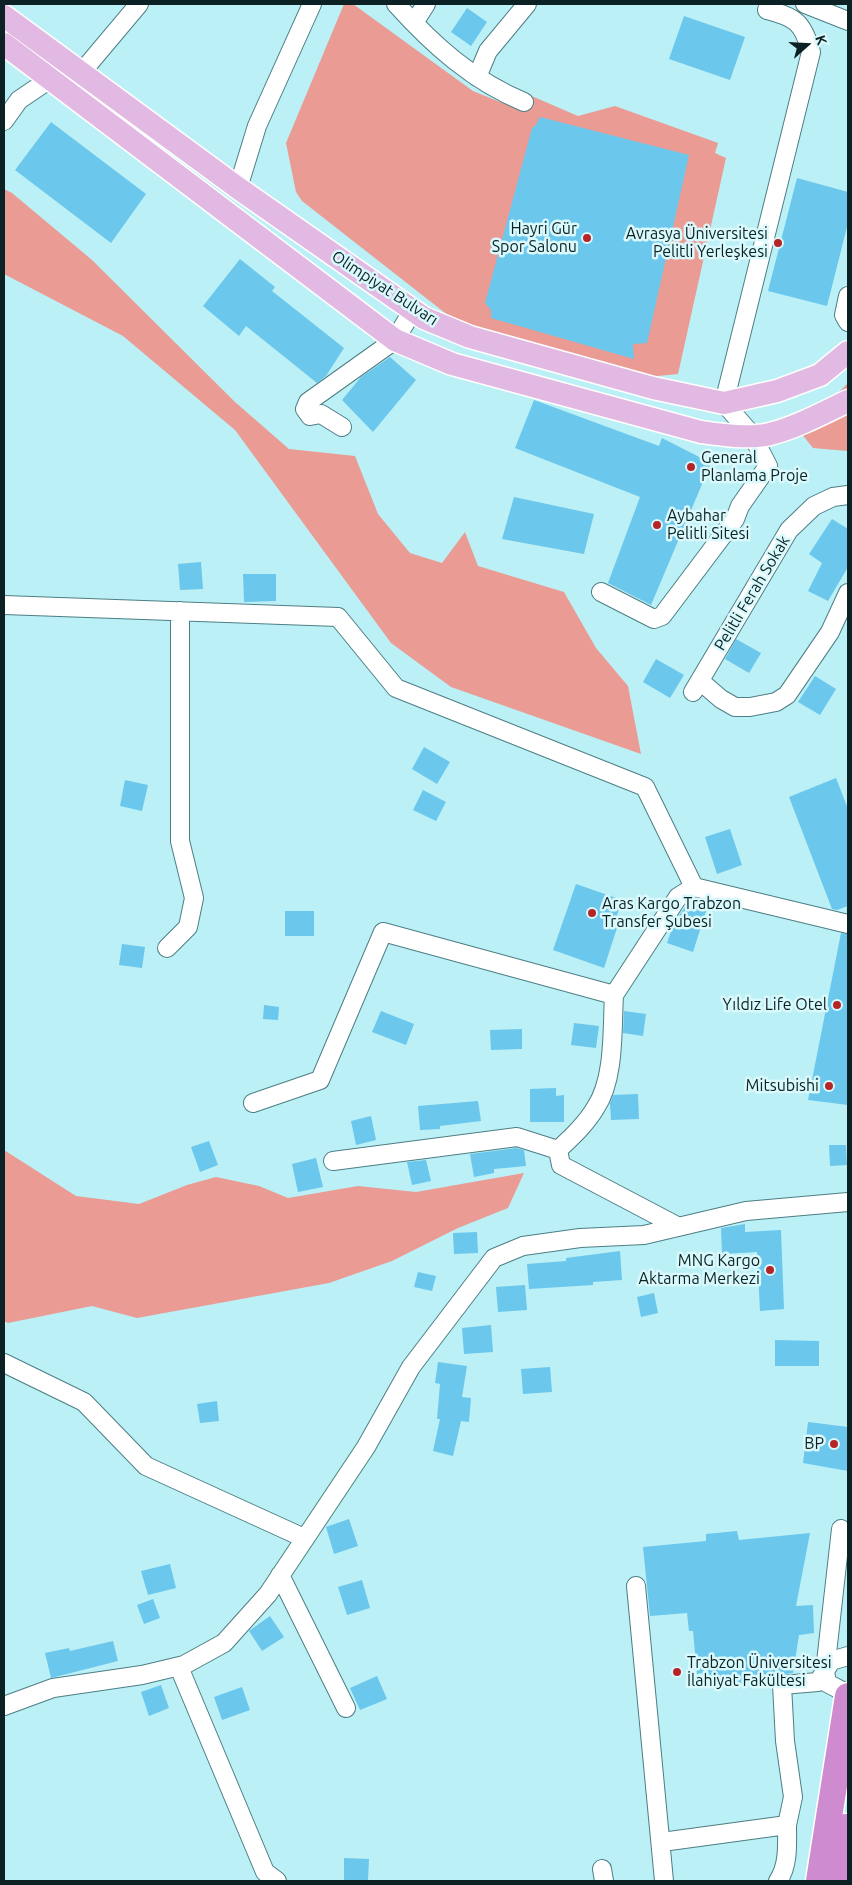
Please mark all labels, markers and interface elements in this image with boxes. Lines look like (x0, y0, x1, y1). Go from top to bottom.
north arrow (782, 20, 832, 70)
text: K (812, 33, 830, 47)
place label: Hayri Gür Spor Salonu (492, 219, 577, 257)
place label: Avrasya Üniversitesi Pelitli Yerleşkesi (626, 224, 768, 262)
marker: Hayri Gür Spor Salonu (581, 232, 593, 244)
marker: Avrasya Üniversitesi Pelitli Yerleşkesi (772, 237, 784, 249)
street label: Olimpiyat Bulvarı (328, 246, 442, 330)
place label: General Planlama Proje (701, 448, 808, 486)
marker: General Planlama Proje (685, 461, 697, 473)
place label: Aybahar Pelitli Sitesi (667, 506, 749, 544)
marker: Aybahar Pelitli Sitesi (651, 519, 663, 531)
street label: Pelitli Ferah Sokak (710, 532, 794, 654)
place label: Aras Kargo Trabzon Transfer Şubesi (602, 894, 741, 932)
marker: Aras Kargo Trabzon Transfer Şubesi (586, 907, 598, 919)
place label: Yıldız Life Otel (722, 995, 827, 1015)
marker: Yıldız Life Otel (831, 999, 843, 1011)
place label: Mitsubishi (746, 1076, 819, 1096)
marker: Mitsubishi (823, 1080, 835, 1092)
place label: MNG Kargo Aktarma Merkezi (639, 1251, 760, 1289)
marker: MNG Kargo Aktarma Merkezi (764, 1264, 776, 1276)
place label: BP (804, 1434, 824, 1454)
marker: BP (828, 1438, 840, 1450)
place label: Trabzon Üniversitesi İlahiyat Fakültesi (687, 1653, 832, 1691)
marker: Trabzon Üniversitesi İlahiyat Fakültesi (671, 1666, 683, 1678)

